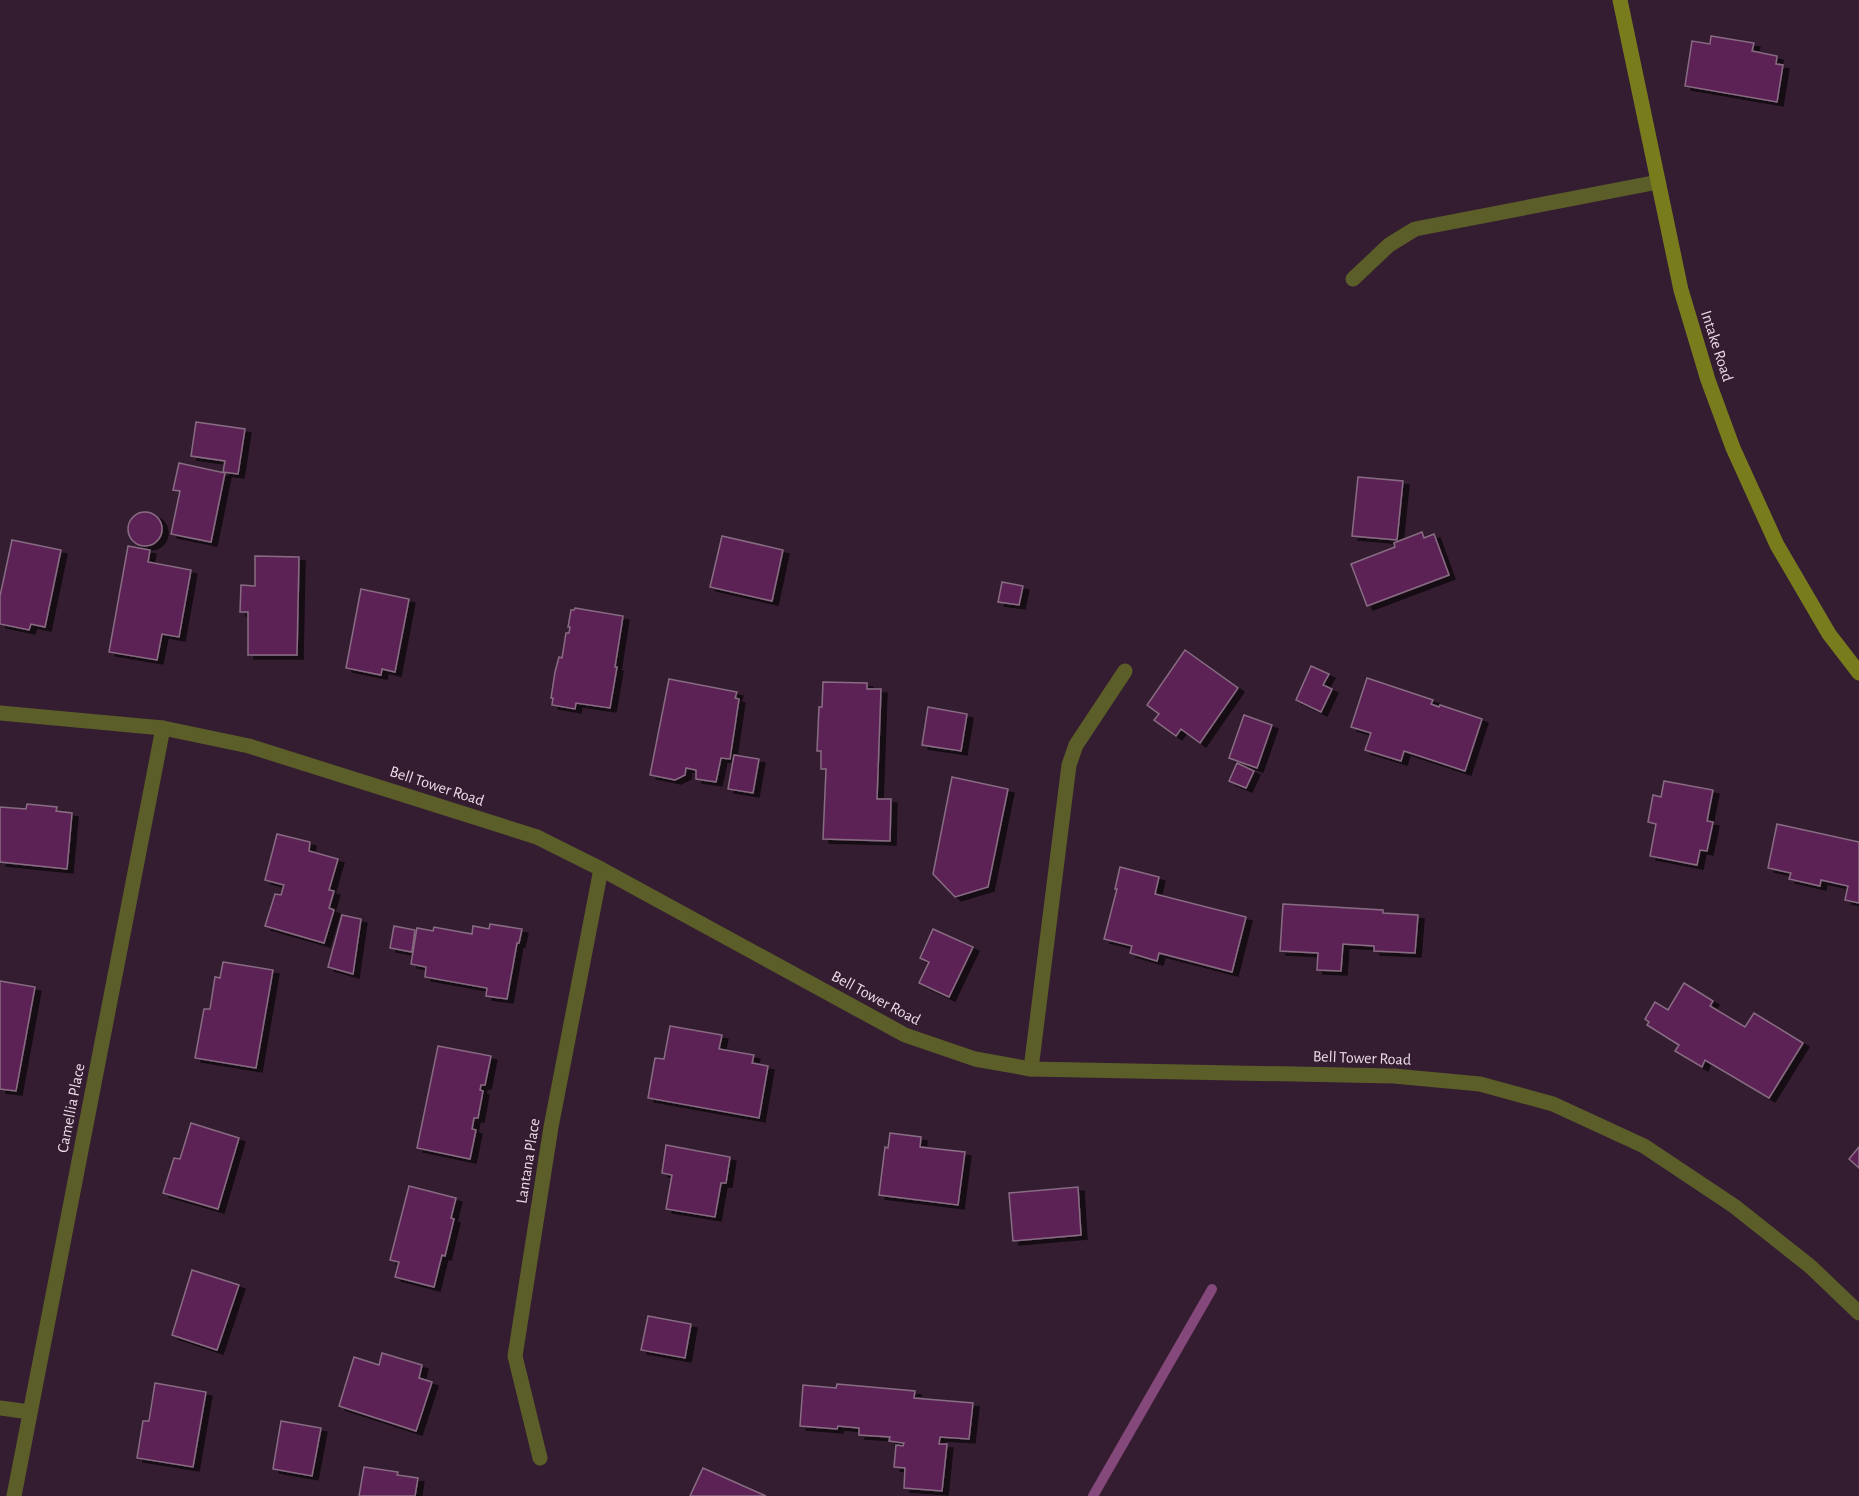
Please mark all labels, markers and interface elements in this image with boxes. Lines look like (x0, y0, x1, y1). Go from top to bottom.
street label: Intake Road (1698, 308, 1736, 384)
street label: Bell Tower Road (388, 763, 486, 809)
street label: Bell Tower Road (829, 968, 923, 1028)
street label: Bell Tower Road (1313, 1048, 1411, 1068)
street label: Camellia Place (54, 1062, 88, 1154)
street label: Lantana Place (513, 1117, 543, 1205)

